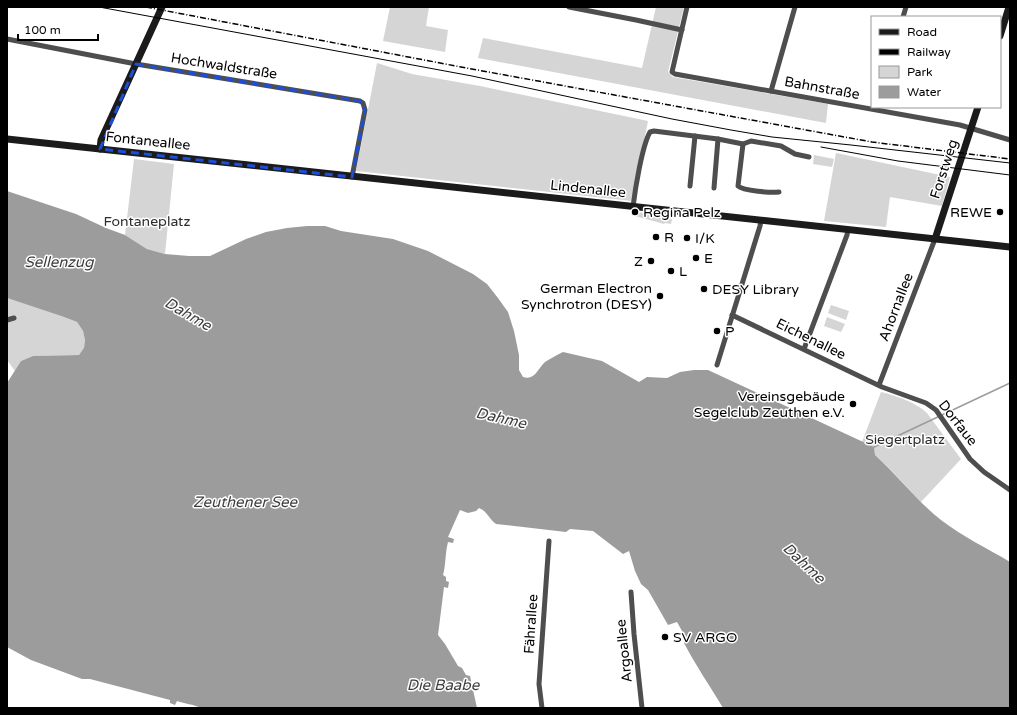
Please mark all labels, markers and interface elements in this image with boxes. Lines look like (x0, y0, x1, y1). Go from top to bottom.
scale bar (18, 16, 98, 42)
legend (871, 16, 1001, 108)
text: 100 m (24, 23, 61, 37)
text: Road (907, 25, 937, 39)
text: Railway (907, 45, 951, 59)
street label: Hochwaldstraße (170, 49, 279, 83)
text: Park (907, 65, 933, 79)
street label: Bahnstraße (783, 73, 861, 103)
text: Water (907, 85, 942, 99)
street label: Fontaneallee (105, 128, 191, 154)
street label: Forstweg (926, 137, 962, 201)
street label: Lindenallee (549, 177, 627, 201)
place label: Regina Pelz (643, 204, 721, 221)
place label: REWE (950, 204, 992, 221)
marker: Regina Pelz (630, 207, 640, 217)
marker: REWE (995, 207, 1005, 217)
park label: Fontaneplatz (104, 213, 190, 230)
place label: R (664, 229, 674, 246)
place label: I/K (695, 230, 715, 247)
marker: R (651, 232, 661, 242)
marker: I/K (682, 233, 692, 243)
place label: E (704, 250, 713, 267)
water label: Sellenzug (25, 253, 95, 271)
place label: Z (634, 253, 643, 270)
marker: E (691, 253, 701, 263)
marker: Z (646, 256, 656, 266)
place label: L (679, 263, 687, 280)
marker: L (666, 266, 676, 276)
street label: Ahornallee (875, 270, 917, 344)
place label: German Electron Synchrotron (DESY) (521, 280, 652, 313)
place label: DESY Library (712, 281, 800, 298)
marker: DESY Library (699, 284, 709, 294)
marker: German Electron Synchrotron (DESY) (655, 291, 665, 301)
water label: Dahme (161, 293, 216, 335)
street label: Eichenallee (773, 315, 849, 363)
place label: P (725, 323, 734, 340)
marker: P (712, 326, 722, 336)
place label: Vereinsgebäude Segelclub Zeuthen e.V. (694, 388, 845, 421)
street label: Dorfaue (935, 397, 981, 449)
marker: Vereinsgebäude Segelclub Zeuthen e.V. (848, 399, 858, 409)
water label: Dahme (474, 403, 529, 433)
park label: Siegertplatz (865, 431, 945, 448)
water label: Zeuthener See (193, 493, 299, 511)
water label: Dahme (779, 539, 830, 588)
street label: Fährallee (520, 593, 542, 654)
street label: Argoallee (612, 618, 636, 683)
place label: SV ARGO (673, 629, 737, 646)
marker: SV ARGO (660, 632, 670, 642)
water label: Die Baabe (407, 676, 481, 694)

